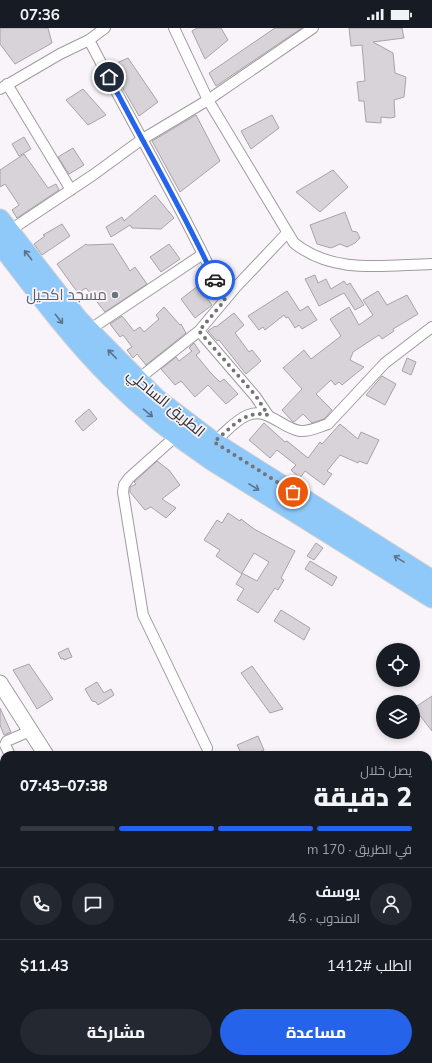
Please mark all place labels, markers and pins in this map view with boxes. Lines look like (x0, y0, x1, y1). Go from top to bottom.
pin (92, 60, 126, 94)
place label: مسجد اكحيل (26, 285, 107, 305)
marker: مسجد اكحيل (110, 290, 120, 300)
pin (276, 475, 310, 509)

